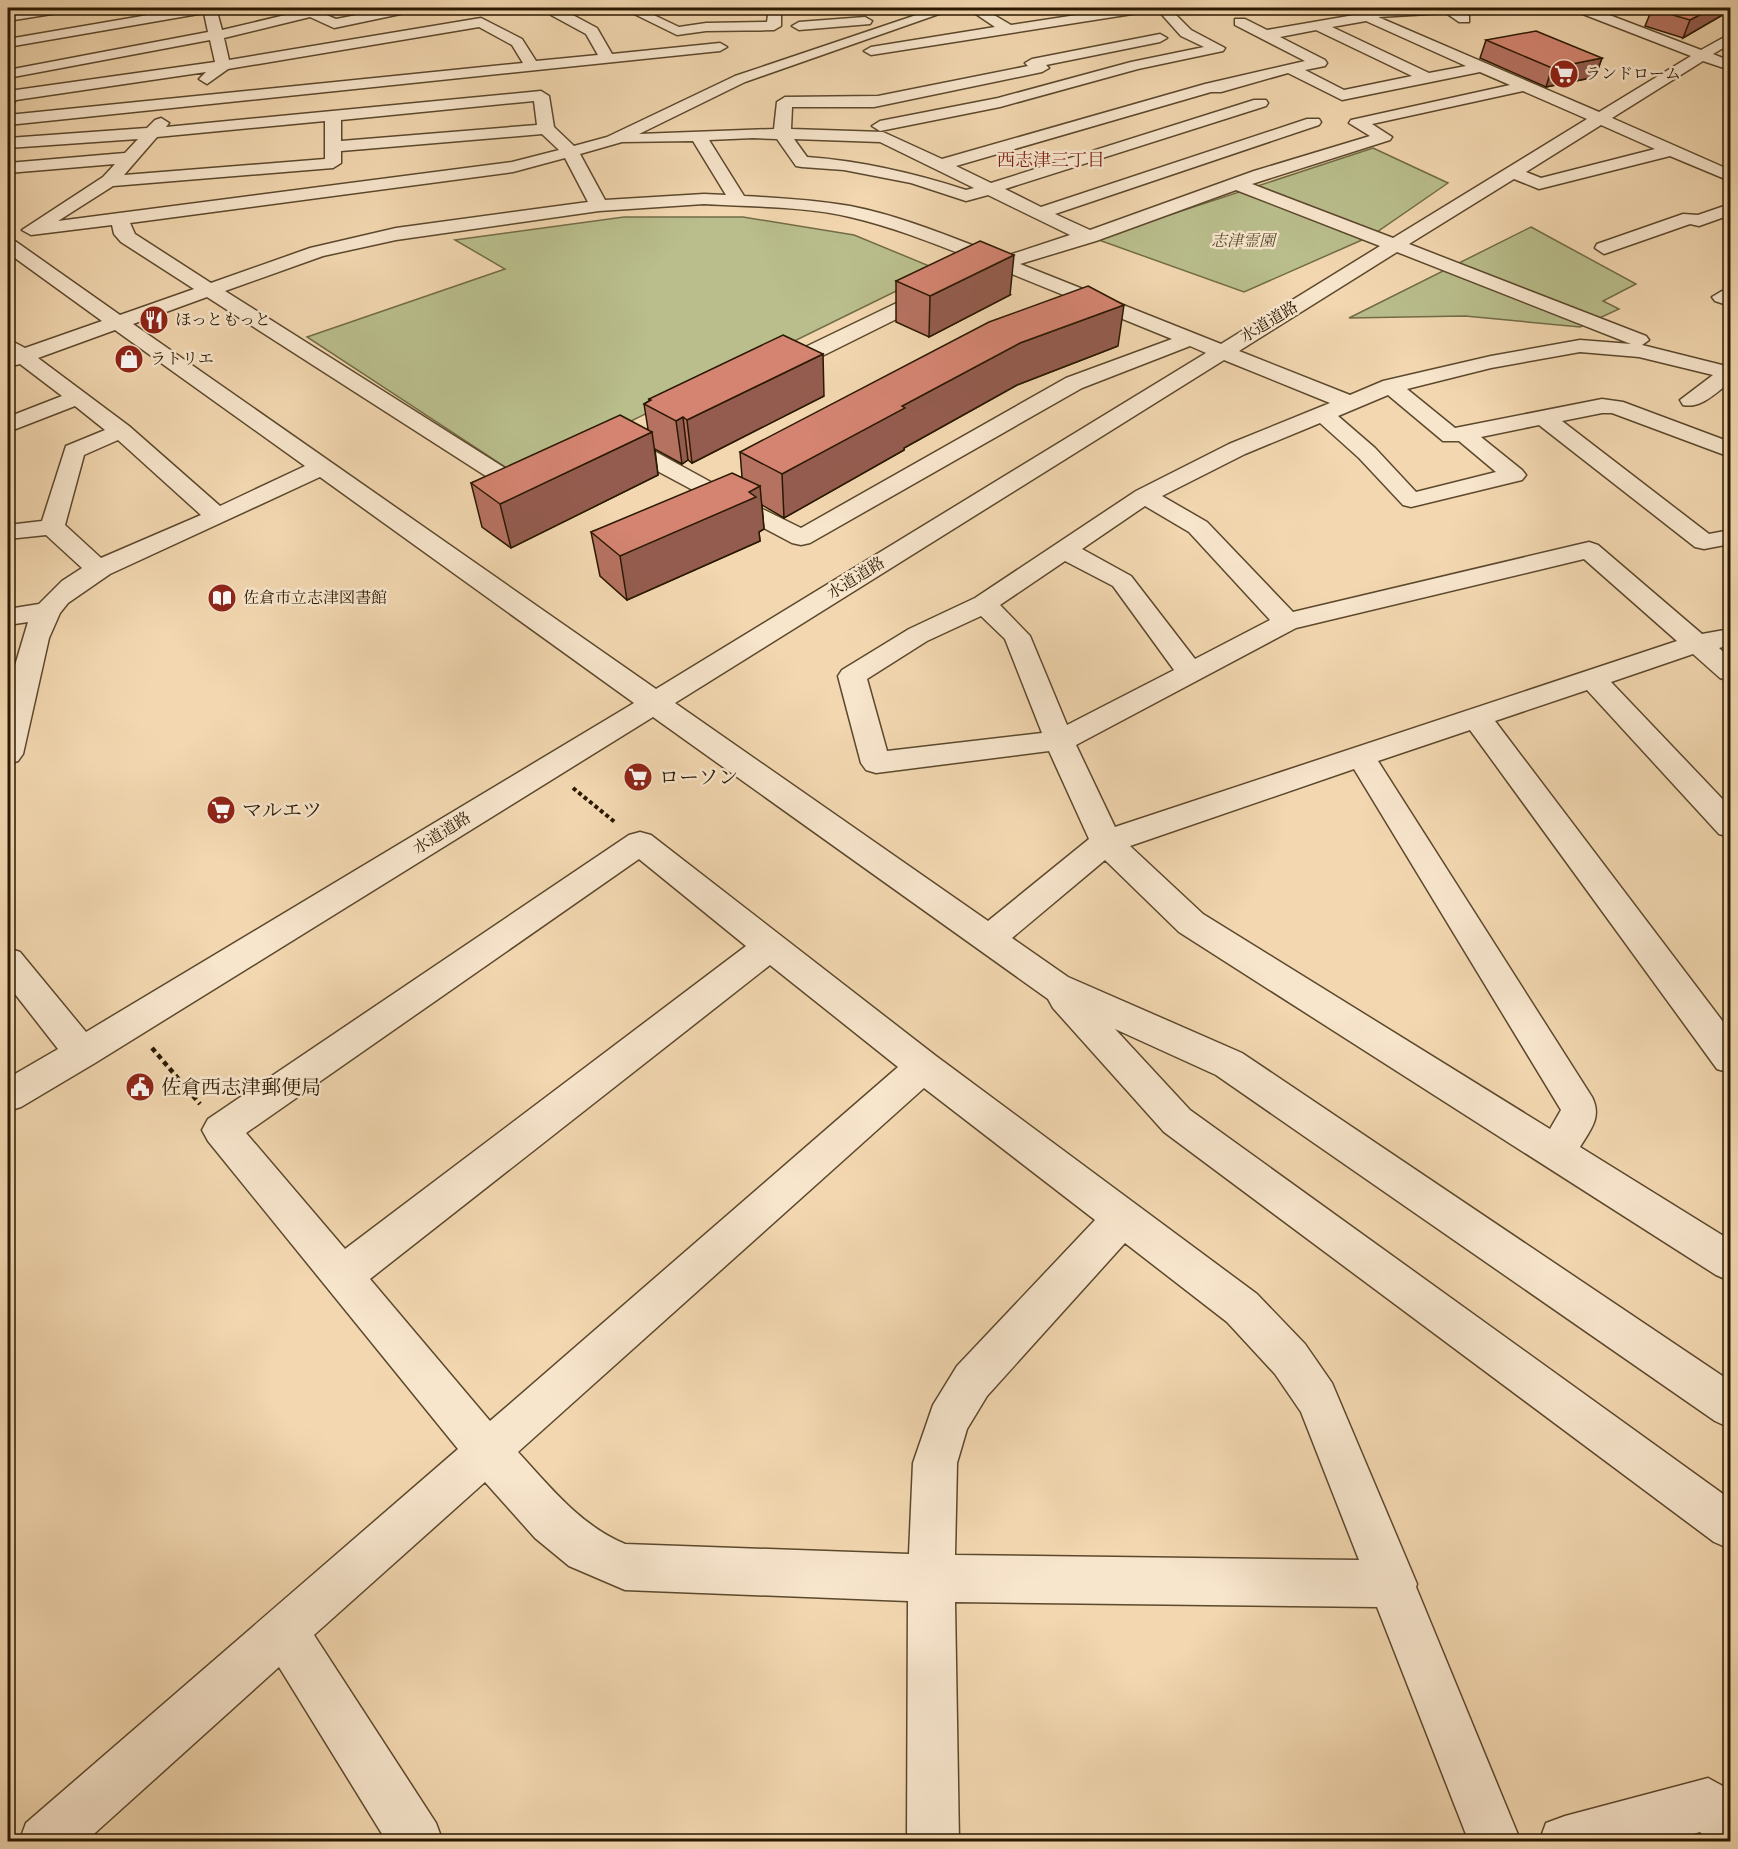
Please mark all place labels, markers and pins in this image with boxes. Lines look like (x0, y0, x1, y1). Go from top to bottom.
supermarket icon: ランドローム (1548, 58, 1580, 90)
place label: ランドローム (1585, 63, 1681, 85)
restaurant icon: ほっともっと (138, 304, 170, 336)
place label: ほっともっと (175, 309, 271, 331)
shop icon: ラトリエ (113, 343, 145, 375)
place label: ラトリエ (150, 348, 214, 370)
library icon: 佐倉市立志津図書館 (206, 582, 238, 614)
place label: 佐倉市立志津図書館 (243, 587, 387, 609)
supermarket icon: ローソン (622, 761, 654, 793)
place label: ローソン (659, 764, 738, 791)
supermarket icon: マルエツ (205, 794, 237, 826)
place label: マルエツ (242, 797, 322, 824)
public building icon: 佐倉西志津郵便局 (124, 1071, 156, 1103)
place label: 佐倉西志津郵便局 (161, 1074, 321, 1101)

